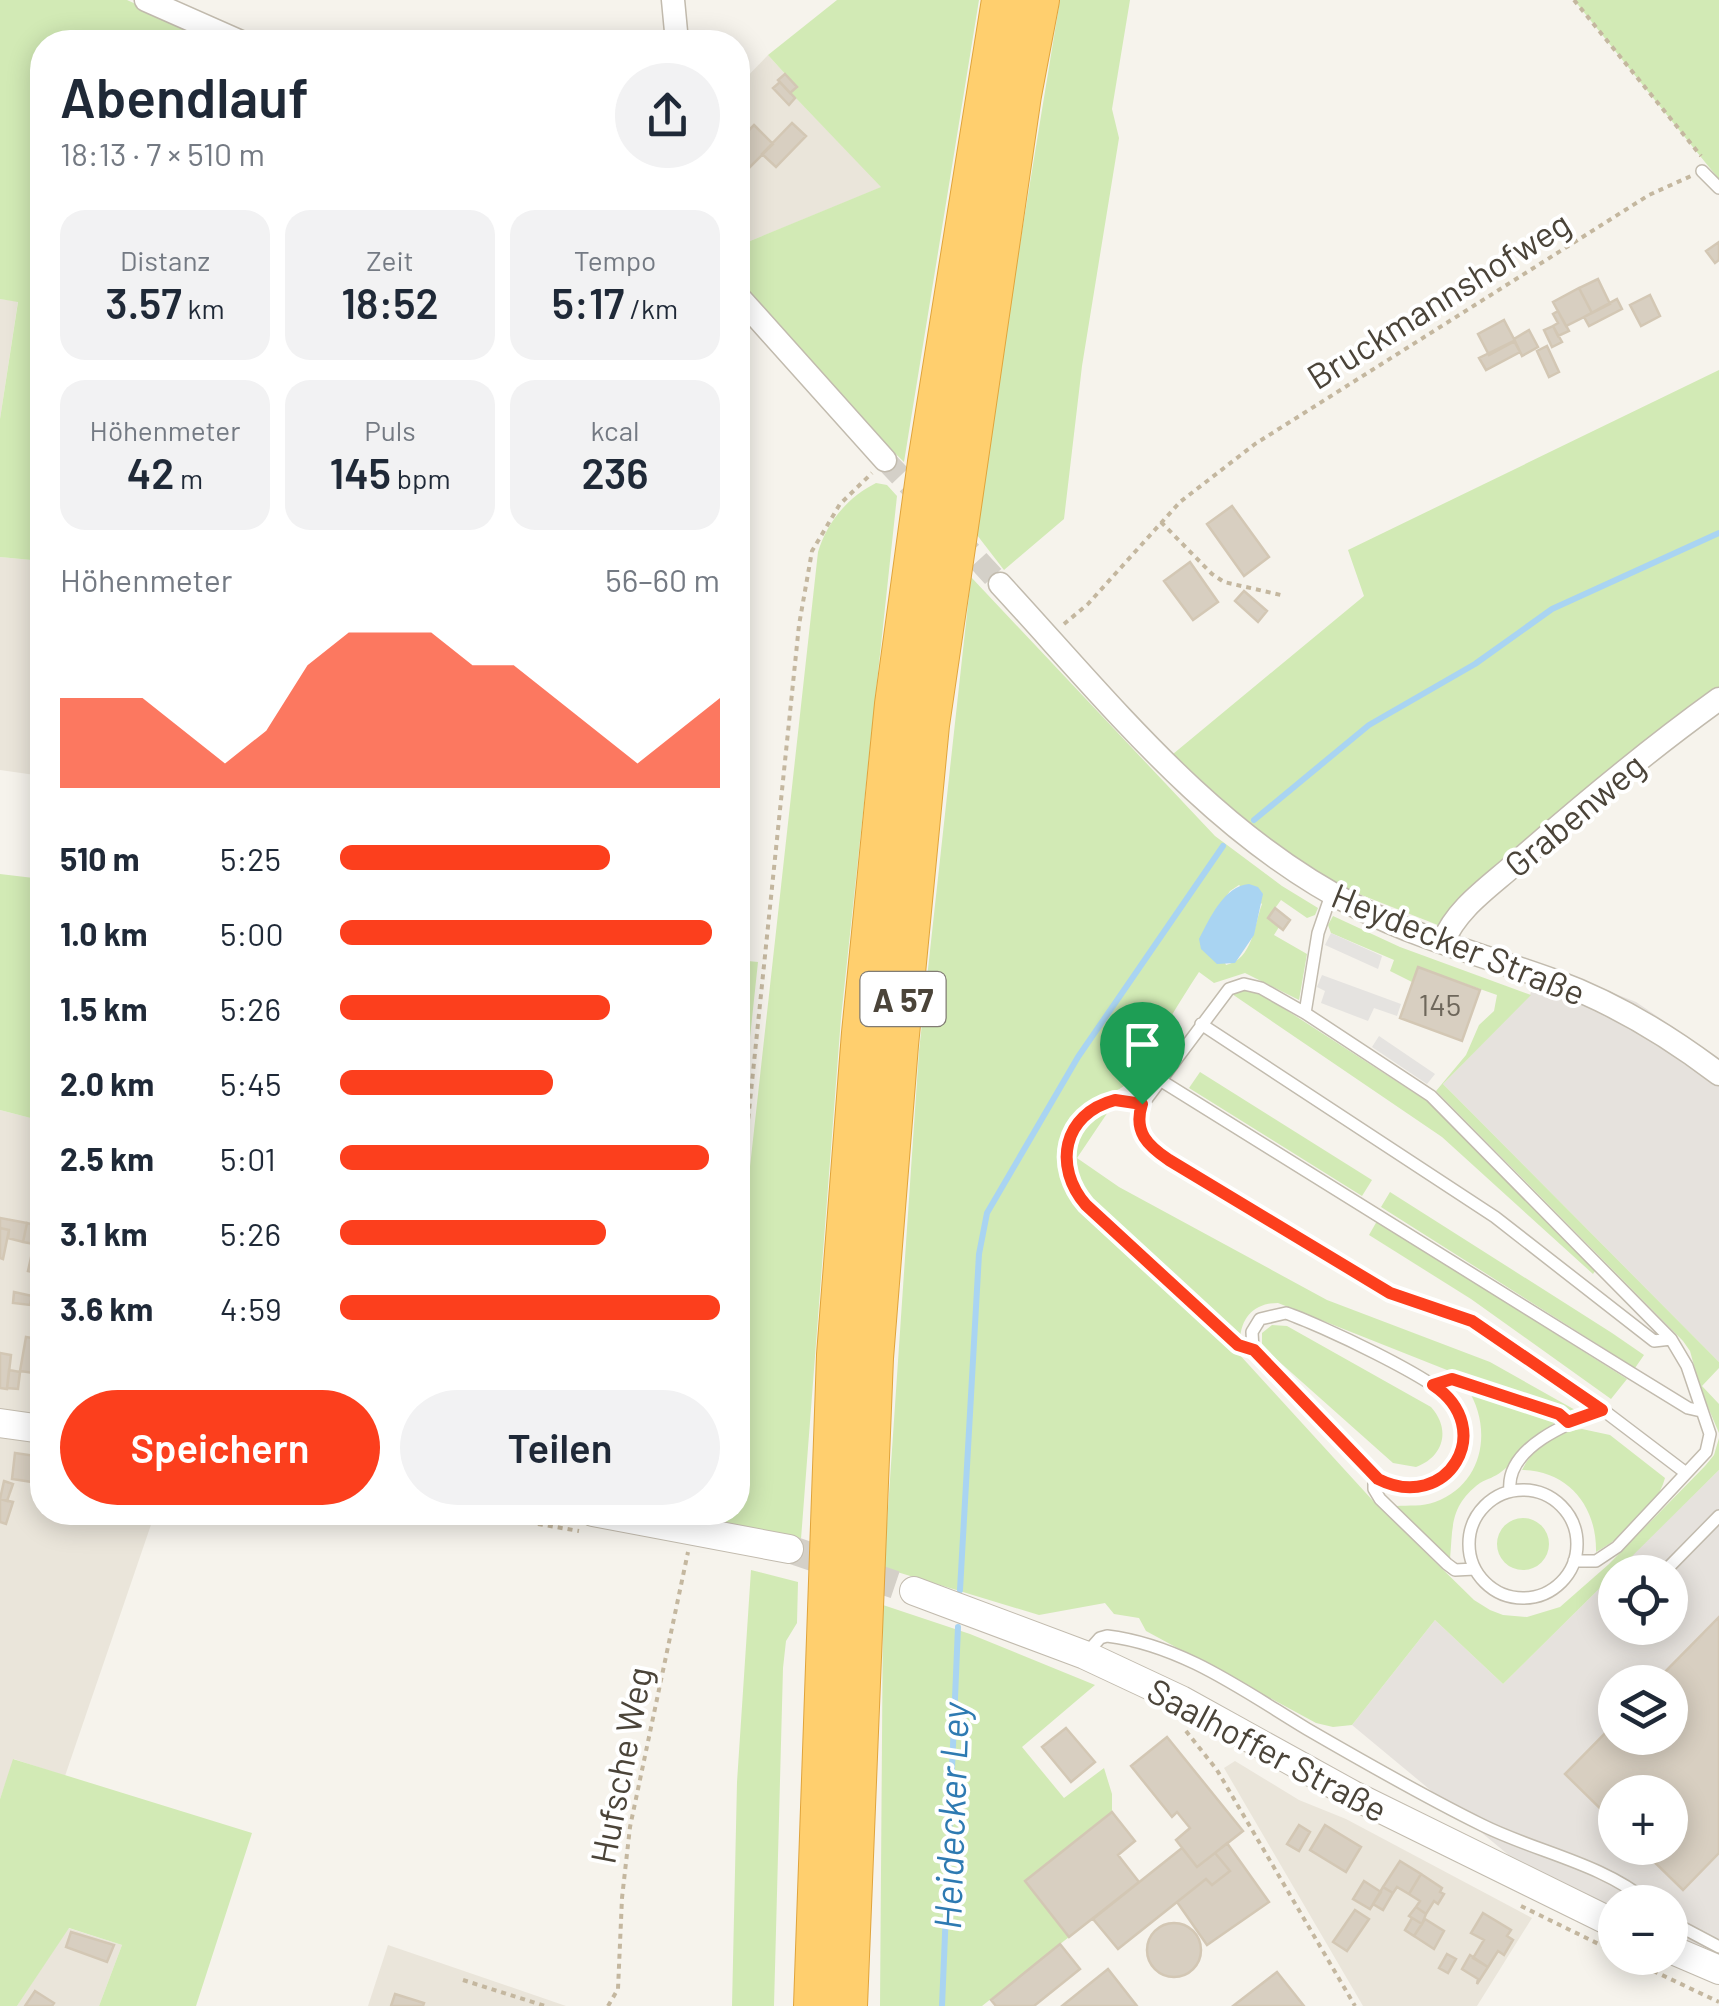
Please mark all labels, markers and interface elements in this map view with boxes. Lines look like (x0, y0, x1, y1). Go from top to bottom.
text: Abendlauf (60, 63, 309, 129)
button: share (615, 63, 720, 168)
text: 18:13 · 7 × 510 m (60, 134, 265, 172)
street label: Bruckmannshofweg (1299, 201, 1577, 397)
text: Distanz (120, 243, 210, 277)
text: Zeit (366, 243, 414, 277)
text: Tempo (574, 243, 656, 277)
text: 3.57 (105, 277, 182, 327)
text: 18:52 (341, 277, 439, 327)
text: 5:17 (552, 277, 624, 327)
text: km (182, 291, 225, 325)
text: /km (624, 291, 678, 325)
text: Höhenmeter (90, 413, 240, 447)
text: Puls (364, 413, 416, 447)
text: kcal (591, 413, 639, 447)
text: 42 (127, 447, 174, 497)
text: 145 (329, 447, 391, 497)
text: 236 (581, 447, 649, 497)
text: m (174, 461, 203, 495)
text: bpm (391, 461, 451, 495)
text: Höhenmeter (60, 560, 232, 598)
text: 56–60 m (605, 560, 720, 598)
street label: Grabenweg (1495, 743, 1653, 885)
text: 510 m (60, 839, 140, 877)
text: 5:25 (220, 839, 281, 877)
street label: Heydecker Straße (1326, 873, 1592, 1013)
text: 1.0 km (60, 914, 148, 952)
text: 5:00 (220, 914, 283, 952)
road number: A 57 (860, 972, 946, 1026)
house number: 145 (1419, 986, 1461, 1022)
text: 1.5 km (60, 989, 147, 1027)
text: 5:26 (220, 989, 281, 1027)
pin (1100, 1002, 1185, 1105)
icon: arrive (1115, 1017, 1170, 1072)
text: 2.0 km (60, 1064, 154, 1102)
text: 5:45 (220, 1064, 281, 1102)
text: 2.5 km (60, 1139, 154, 1177)
text: 5:01 (220, 1139, 276, 1177)
text: 3.1 km (60, 1214, 147, 1252)
text: 5:26 (220, 1214, 281, 1252)
text: 3.6 km (60, 1289, 153, 1327)
text: 4:59 (220, 1289, 282, 1327)
button: Speichern (60, 1390, 380, 1505)
button: Teilen (400, 1390, 720, 1505)
map controls (1598, 1555, 1688, 1975)
button: locate (1598, 1555, 1688, 1645)
street label: Hufsche Weg (580, 1663, 660, 1867)
button: layers (1598, 1665, 1688, 1755)
street label: Saalhoffer Straße (1141, 1668, 1395, 1830)
water label: Heidecker Ley (923, 1701, 977, 1930)
button: + (1598, 1775, 1688, 1865)
button: − (1598, 1885, 1688, 1975)

